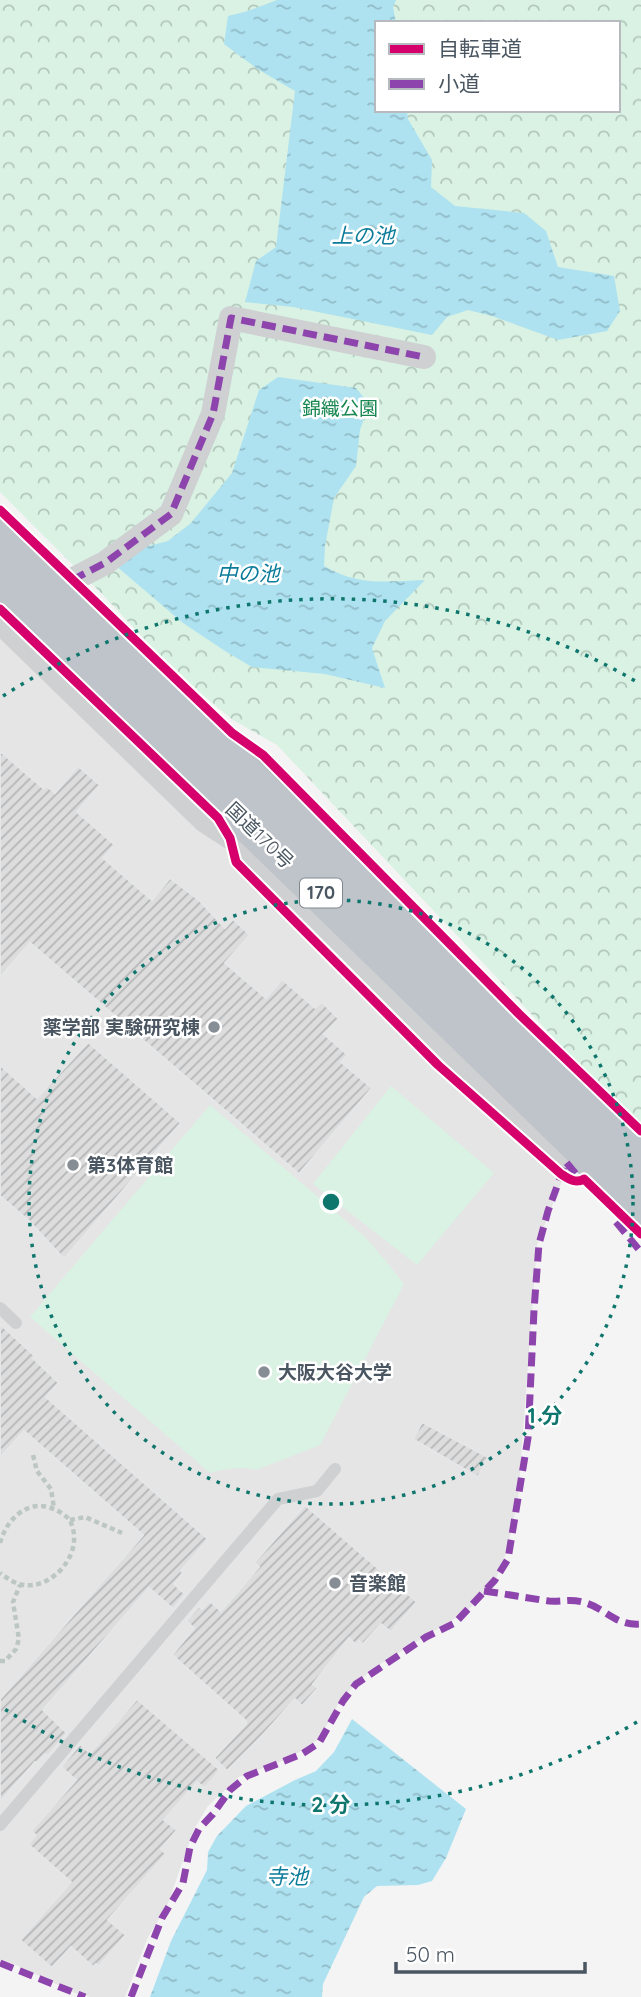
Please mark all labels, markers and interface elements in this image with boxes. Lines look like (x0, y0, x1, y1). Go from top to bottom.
legend (375, 21, 620, 112)
text: 自転車道 (438, 35, 522, 61)
text: 小道 (438, 70, 480, 96)
water label: 上の池 (332, 222, 396, 248)
park label: 錦織公園 (302, 396, 378, 420)
water label: 中の池 (217, 560, 281, 586)
street label: 国道170号 (221, 797, 299, 873)
road number: 170 (300, 878, 342, 908)
place label: 薬学部 実験研究棟 (43, 1015, 200, 1039)
marker: 薬学部 実験研究棟 (206, 1019, 222, 1035)
place label: 第3体育館 (87, 1153, 173, 1177)
marker: 第3体育館 (65, 1157, 81, 1173)
centre of rings (319, 1190, 343, 1214)
place label: 大阪大谷大学 (278, 1360, 392, 1384)
marker: 大阪大谷大学 (256, 1364, 272, 1380)
text: 1 分 (527, 1402, 563, 1428)
place label: 音楽館 (349, 1571, 406, 1595)
marker: 音楽館 (327, 1575, 343, 1591)
text: 2 分 (312, 1791, 350, 1817)
water label: 寺池 (266, 1863, 310, 1889)
scale bar (396, 1930, 585, 1974)
text: 50 m (406, 1941, 455, 1967)

